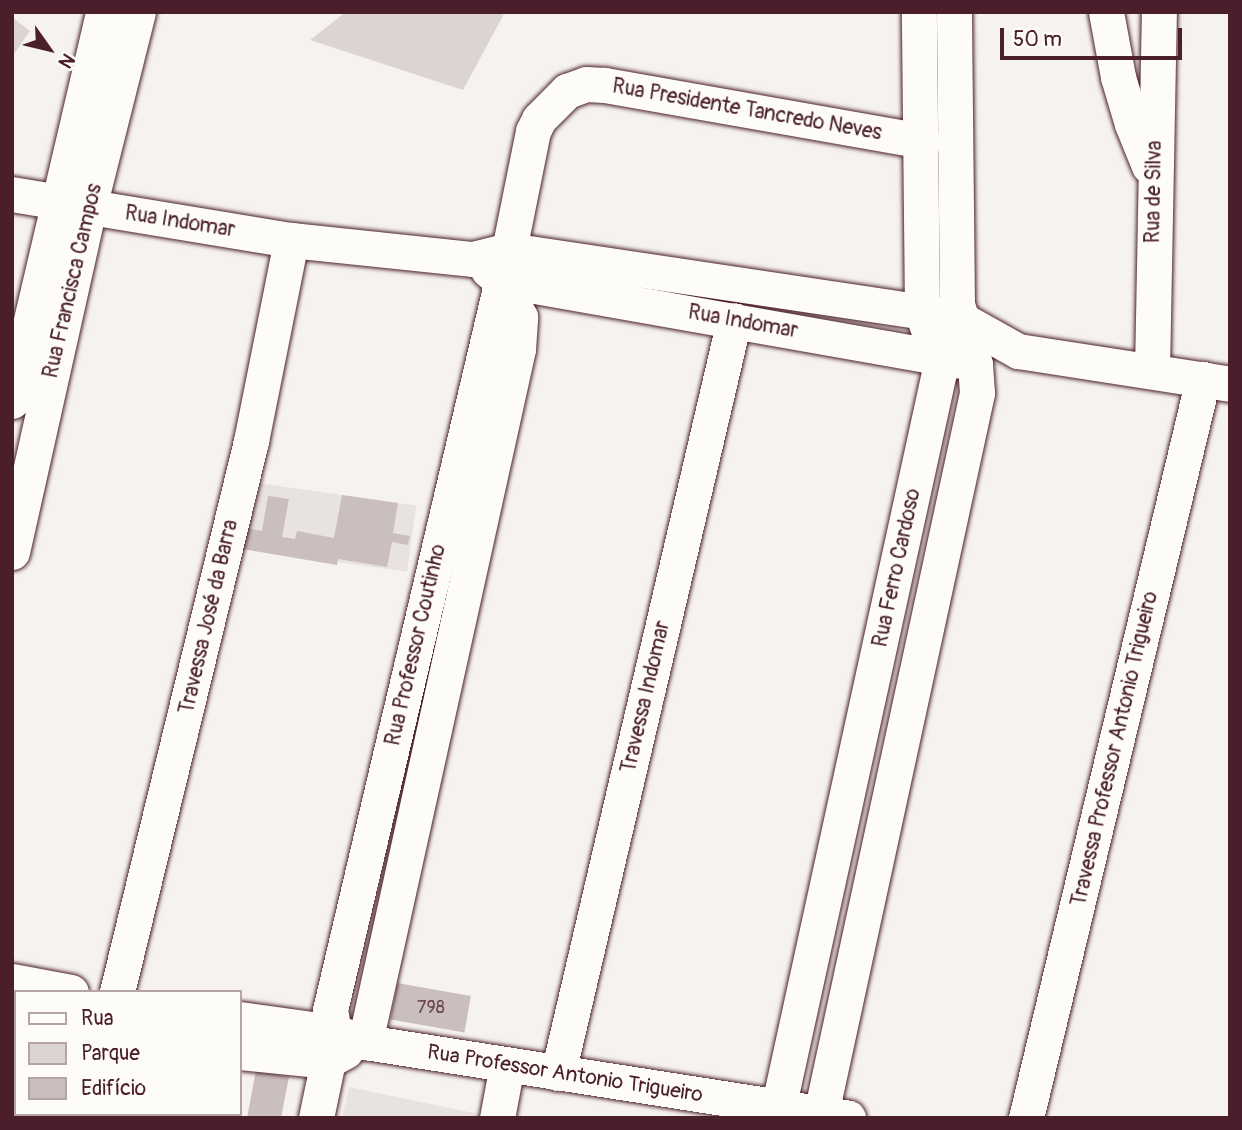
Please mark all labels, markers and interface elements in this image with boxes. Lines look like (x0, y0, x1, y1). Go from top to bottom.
north arrow (14, 14, 84, 84)
scale bar (1004, 14, 1186, 58)
text: 50 m (1013, 26, 1062, 53)
text: N (53, 49, 80, 73)
street label: Rua Presidente Tancredo Neves (610, 74, 884, 146)
street label: Rua de Silva (1141, 140, 1167, 244)
street label: Rua Francisca Campos (38, 181, 108, 381)
street label: Rua Indomar (123, 201, 237, 243)
street label: Rua Indomar (686, 300, 800, 344)
street label: Rua Ferro Cardoso (868, 486, 926, 650)
street label: Travessa José da Barra (174, 517, 244, 717)
street label: Rua Professor Coutinho (381, 542, 451, 748)
street label: Travessa Professor Antonio Trigueiro (1066, 589, 1164, 909)
street label: Travessa Indomar (616, 618, 676, 776)
legend (14, 990, 242, 1116)
house number: 798 (417, 997, 445, 1019)
text: Rua (81, 1005, 114, 1032)
text: Parque (81, 1040, 140, 1067)
street label: Rua Professor Antonio Trigueiro (426, 1040, 704, 1108)
text: Edifício (81, 1075, 146, 1102)

